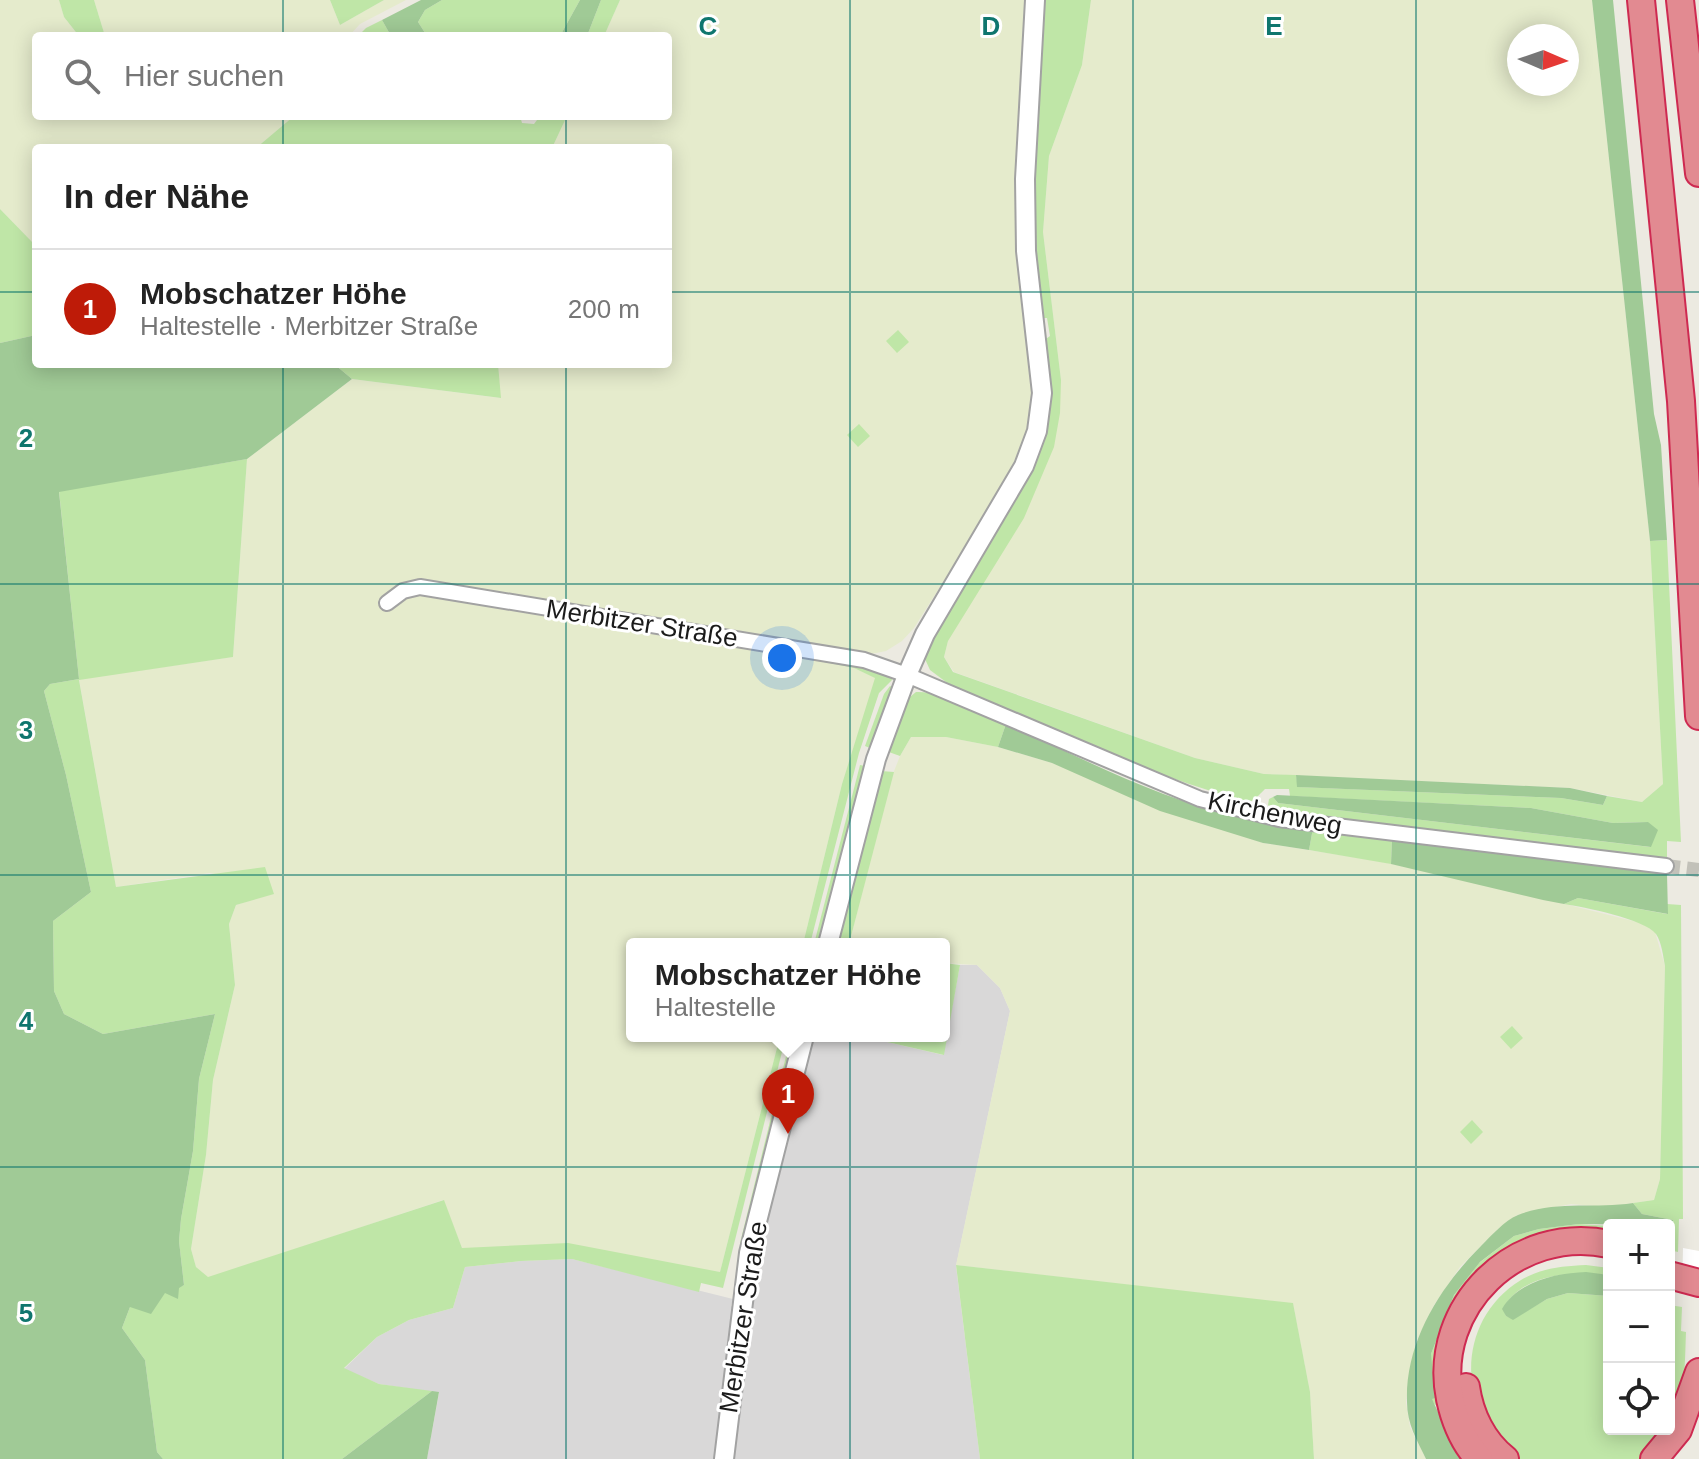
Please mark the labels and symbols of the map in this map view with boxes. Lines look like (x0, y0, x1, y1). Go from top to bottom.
text: C (699, 11, 718, 41)
text: D (982, 11, 1000, 41)
text: E (1265, 11, 1283, 41)
north arrow (1507, 24, 1579, 96)
text: 2 (19, 423, 33, 453)
street label: Merbitzer Straße (544, 593, 740, 653)
your location (762, 638, 802, 678)
text: 3 (19, 715, 33, 745)
street label: Kirchenweg (1205, 785, 1345, 841)
text: 4 (19, 1006, 34, 1036)
pin: 1 (762, 1068, 814, 1134)
street label: Merbitzer Straße (713, 1219, 773, 1415)
text: 5 (19, 1298, 33, 1328)

